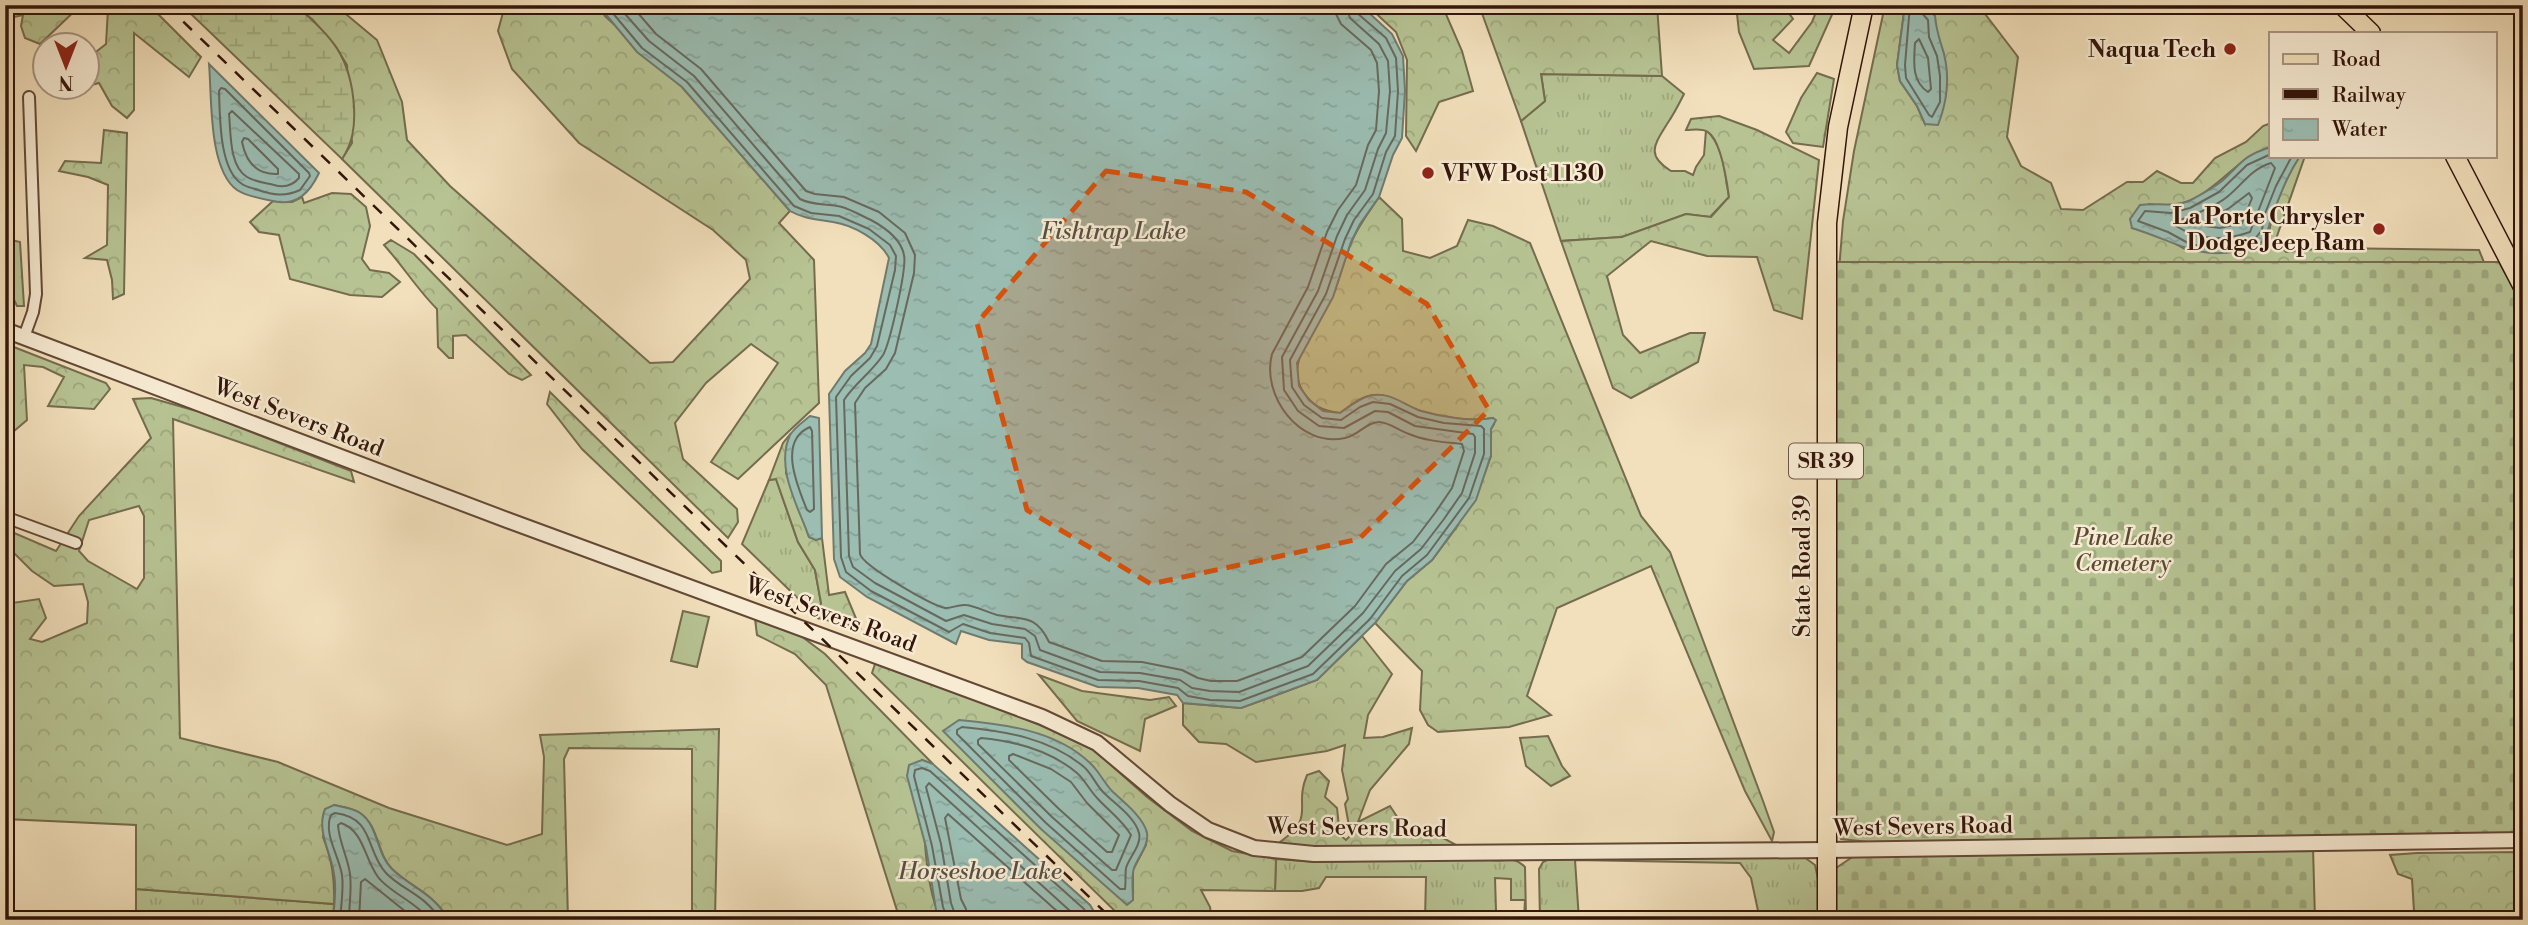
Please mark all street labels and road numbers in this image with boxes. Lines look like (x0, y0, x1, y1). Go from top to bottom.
street label: West Severs Road (209, 372, 388, 463)
road number: SR 39 (1789, 444, 1863, 478)
street label: State Road 39 (1789, 495, 1817, 637)
street label: West Severs Road (741, 571, 920, 659)
street label: West Severs Road (1832, 811, 2013, 843)
street label: West Severs Road (1266, 812, 1447, 844)

